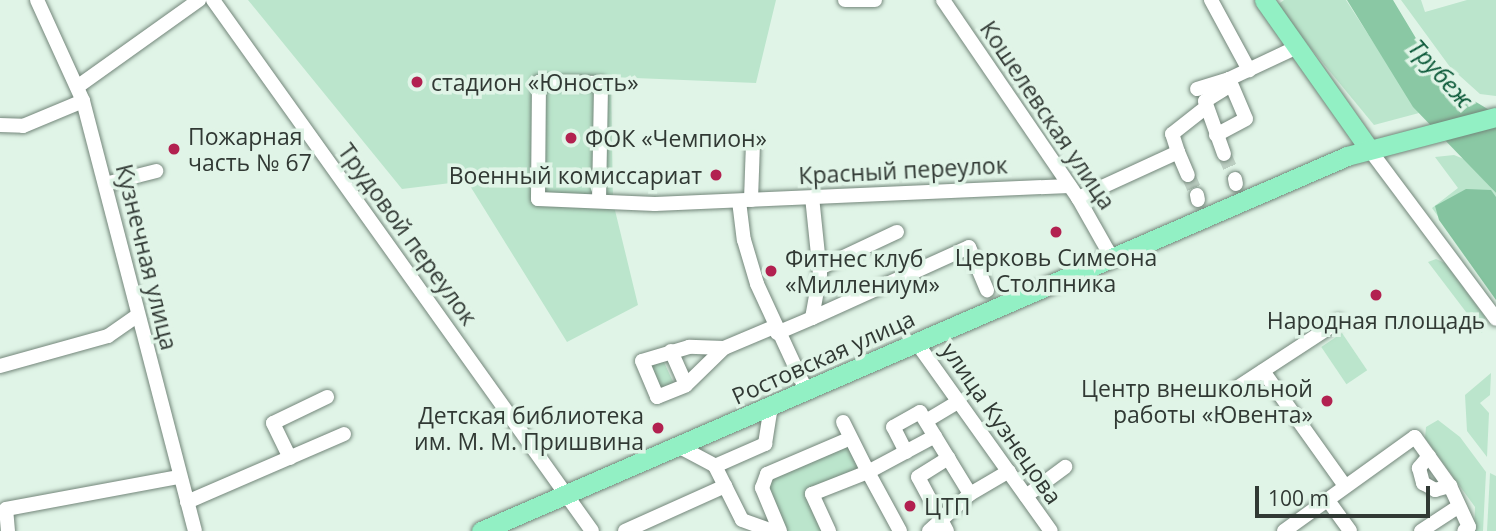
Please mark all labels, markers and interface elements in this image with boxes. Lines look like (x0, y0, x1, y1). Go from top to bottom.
street label: Кошелевская улица (975, 16, 1121, 214)
water label: Трубеж (1403, 33, 1479, 113)
place label: стадион «Юность» (431, 68, 639, 96)
marker: стадион «Юность» (409, 74, 425, 90)
place label: Пожарная часть № 67 (188, 122, 312, 176)
place label: ФОК «Чемпион» (585, 124, 767, 152)
marker: ФОК «Чемпион» (563, 130, 579, 146)
street label: Трудовой переулок (333, 138, 483, 330)
marker: Пожарная часть № 67 (166, 141, 182, 157)
street label: Красный переулок (798, 151, 1008, 189)
street label: Кузнечная улица (111, 161, 183, 353)
place label: Военный комиссариат (449, 161, 702, 189)
marker: Военный комиссариат (708, 167, 724, 183)
marker: Церковь Симеона Столпника (1048, 224, 1064, 240)
place label: Церковь Симеона Столпника (955, 243, 1157, 297)
place label: Фитнес клуб «Миллениум» (785, 244, 940, 298)
marker: Фитнес клуб «Миллениум» (763, 263, 779, 279)
marker: Народная площадь (1368, 287, 1384, 303)
street label: Ростовская улица (727, 304, 919, 410)
place label: Народная площадь (1267, 306, 1485, 334)
street label: улица Кузнецова (936, 337, 1068, 509)
place label: Центр внешкольной работы «Ювента» (1081, 374, 1313, 428)
marker: Центр внешкольной работы «Ювента» (1319, 393, 1335, 409)
place label: Детская библиотека им. М. М. Пришвина (414, 401, 644, 455)
marker: Детская библиотека им. М. М. Пришвина (650, 420, 666, 436)
scale bar (1258, 472, 1433, 516)
text: 100 m (1268, 484, 1329, 512)
place label: ЦТП (924, 492, 970, 520)
marker: ЦТП (902, 498, 918, 514)

